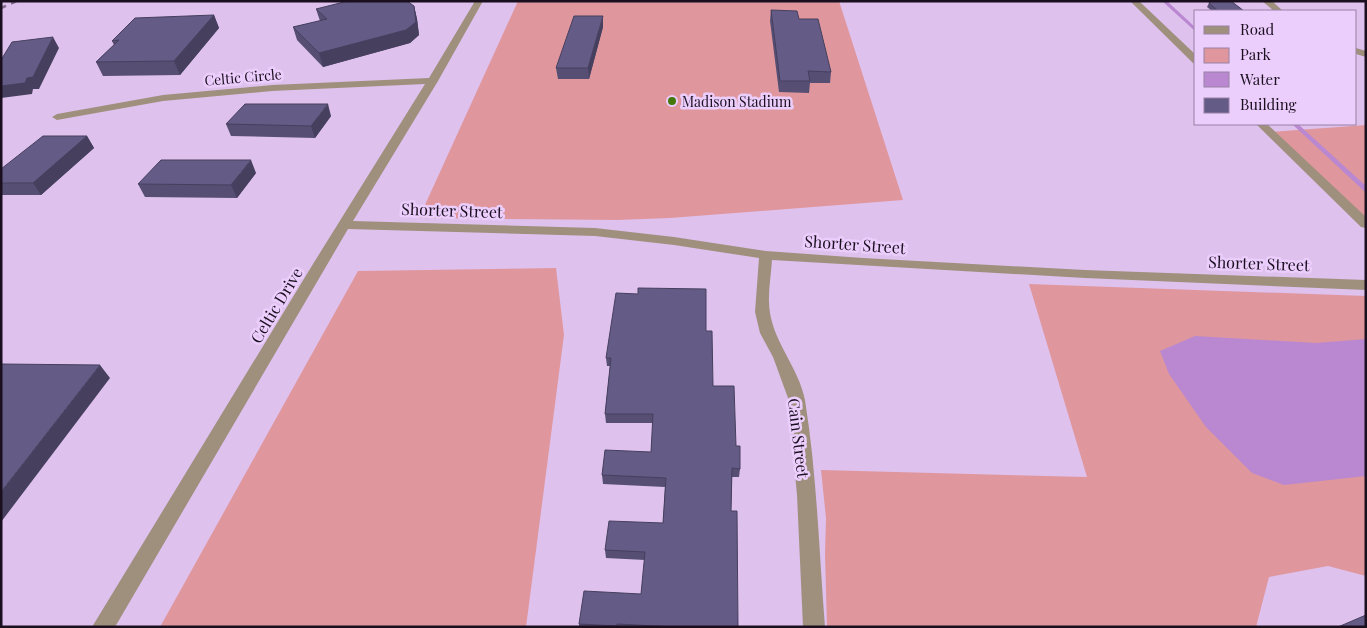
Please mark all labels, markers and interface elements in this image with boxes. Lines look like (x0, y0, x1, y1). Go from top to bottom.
legend (1194, 10, 1357, 125)
text: Road (1240, 19, 1274, 39)
text: Park (1240, 44, 1272, 64)
street label: Celtic Circle (204, 64, 282, 90)
text: Water (1239, 69, 1280, 89)
place label: Madison Stadium (682, 92, 792, 111)
text: Building (1240, 94, 1297, 114)
marker: Madison Stadium (666, 95, 678, 107)
street label: Shorter Street (401, 198, 503, 222)
street label: Shorter Street (804, 230, 907, 258)
street label: Shorter Street (1208, 251, 1310, 275)
street label: Celtic Drive (245, 263, 307, 347)
street label: Cain Street (784, 397, 814, 479)

